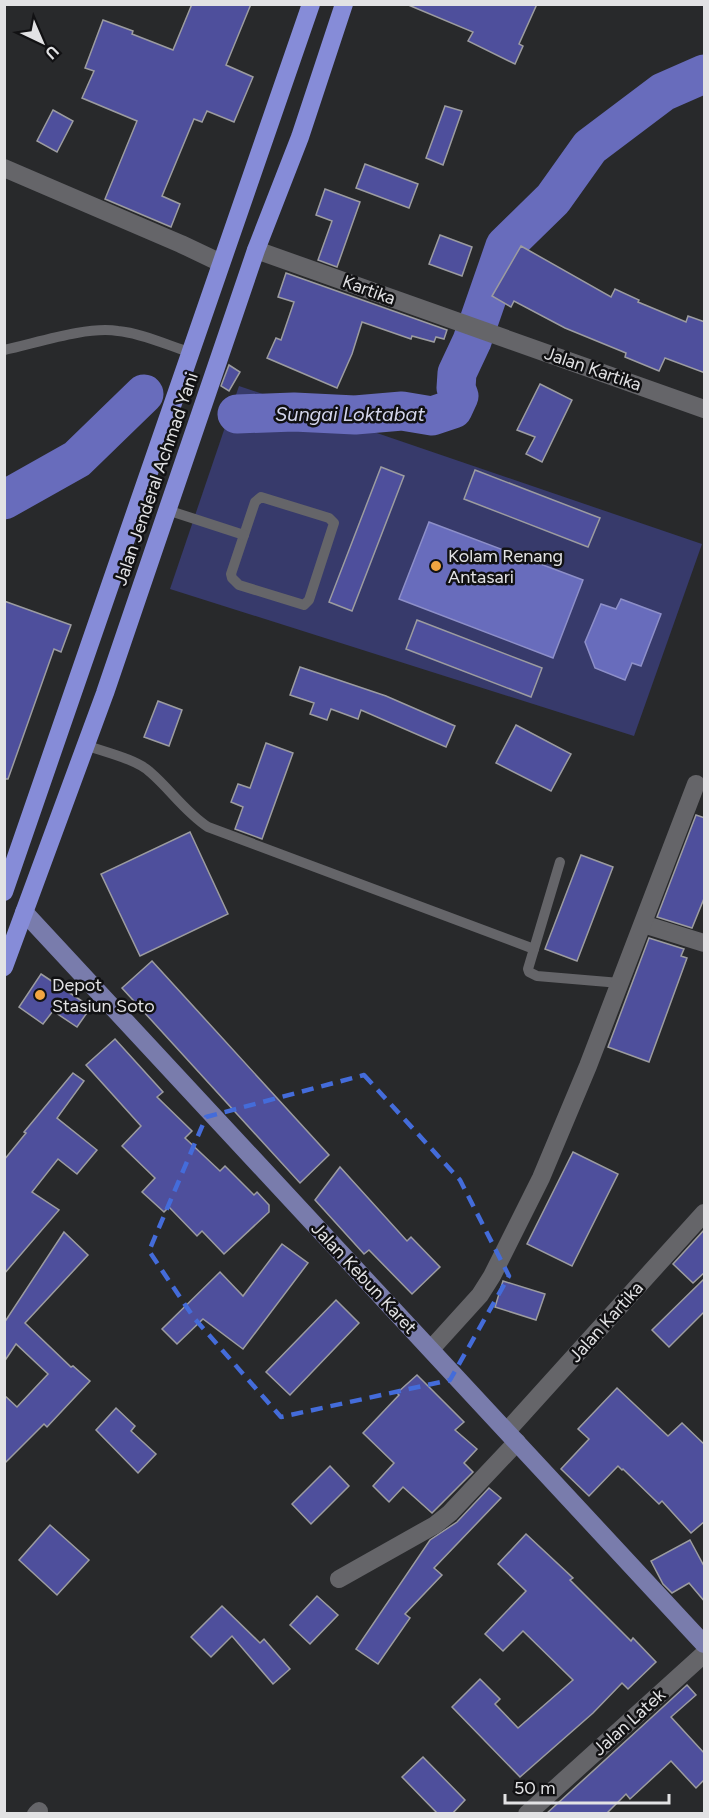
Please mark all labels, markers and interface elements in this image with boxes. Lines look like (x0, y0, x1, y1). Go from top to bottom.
north arrow (12, 12, 72, 72)
text: U (41, 42, 63, 63)
street label: Kartika (339, 270, 399, 310)
street label: Jalan Kartika (542, 342, 644, 396)
street label: Jalan Jenderal Achmad Yani (109, 370, 203, 588)
water label: Sungai Loktabat (275, 402, 425, 426)
place label: Kolam Renang Antasari (448, 545, 563, 588)
marker: Kolam Renang Antasari (429, 559, 443, 573)
place label: Depot Stasiun Soto (52, 974, 155, 1017)
marker: Depot Stasiun Soto (33, 988, 47, 1002)
street label: Jalan Kebun Karet (307, 1218, 421, 1339)
street label: Jalan Kartika (564, 1277, 648, 1367)
street label: Jalan Latek (588, 1684, 670, 1760)
scale bar (505, 1767, 668, 1805)
text: 50 m (514, 1777, 556, 1799)

